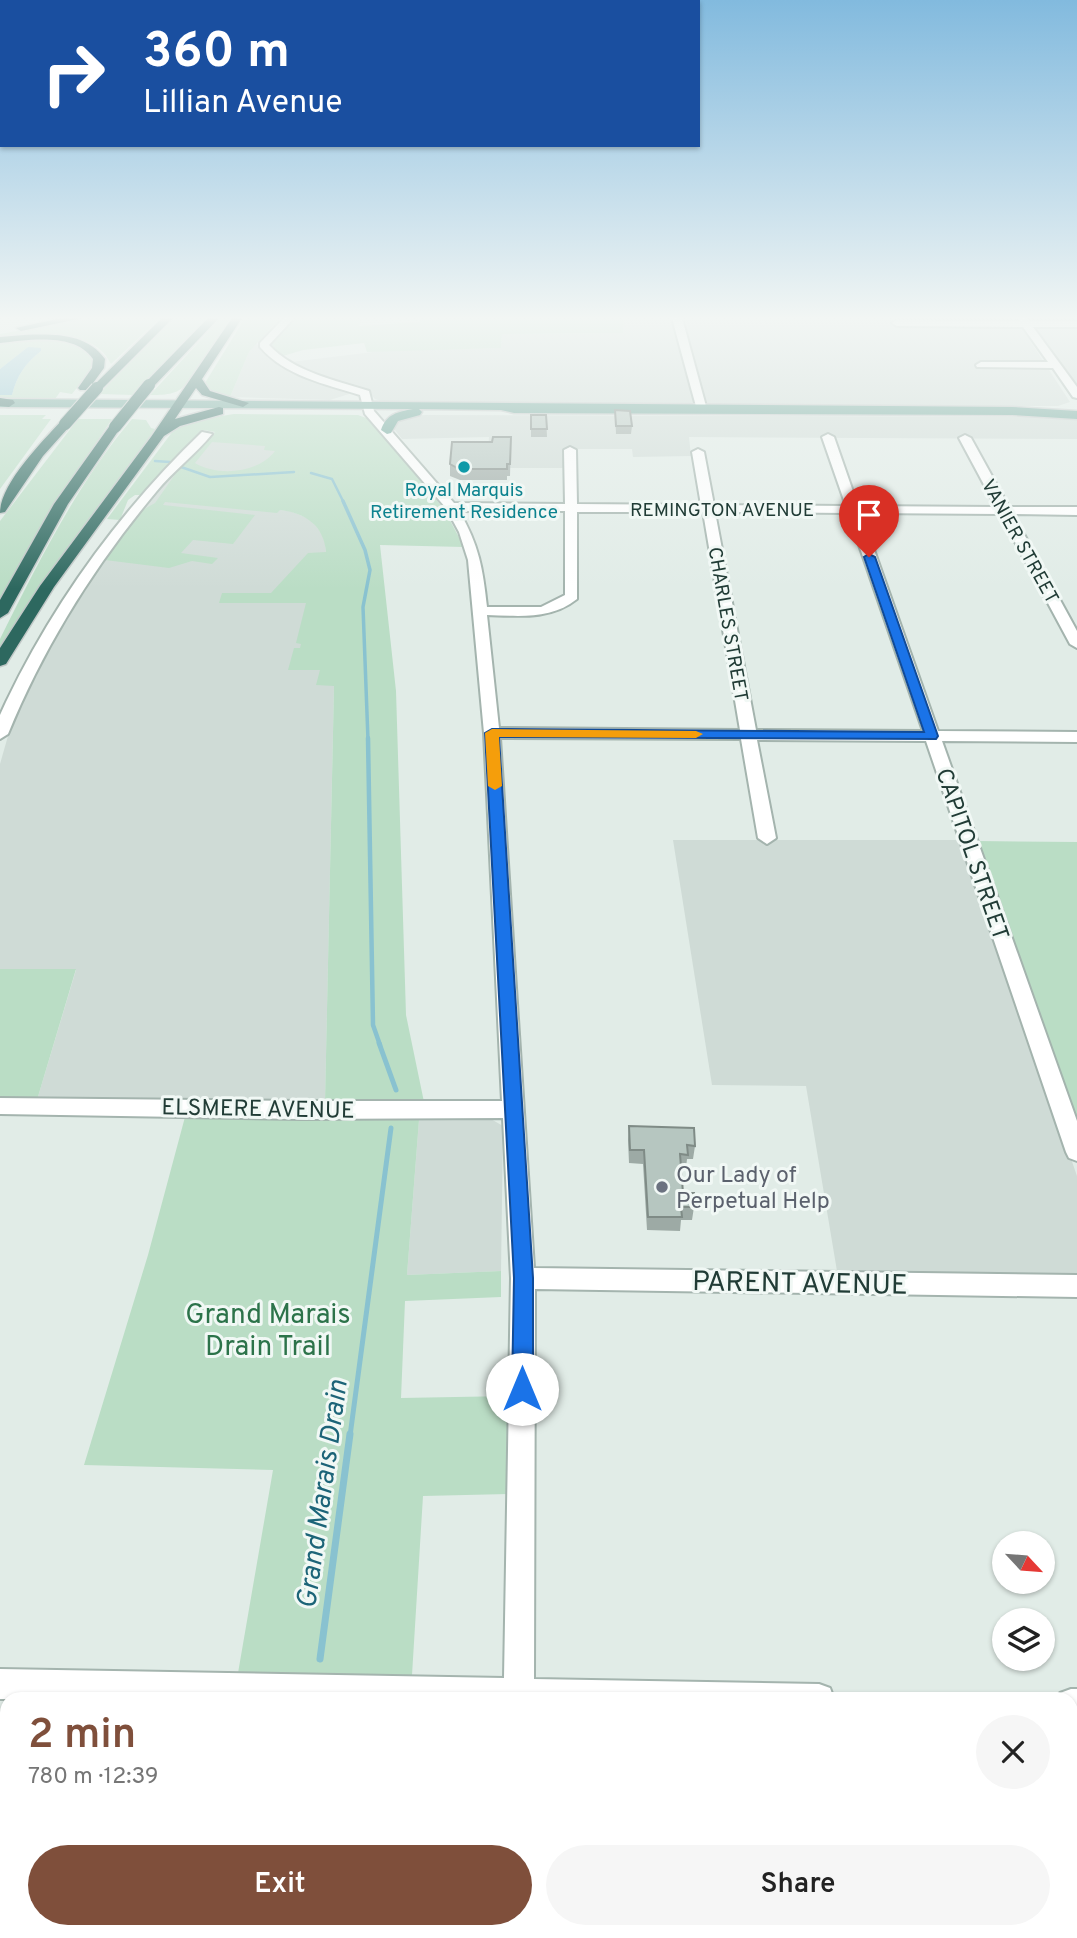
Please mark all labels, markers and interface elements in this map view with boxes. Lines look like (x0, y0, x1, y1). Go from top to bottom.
text: 360 m (143, 23, 290, 85)
icon: right (28, 28, 119, 119)
text: Lillian Avenue (143, 84, 342, 124)
marker: Royal Marquis Retirement Residence (456, 459, 472, 475)
street label: VANIER STREET (975, 476, 1063, 608)
place label: Royal Marquis Retirement Residence (370, 479, 558, 525)
pin (839, 485, 899, 557)
icon: arrive (850, 496, 888, 534)
street label: REMINGTON AVENUE (630, 499, 814, 523)
street label: CHARLES STREET (702, 545, 752, 703)
street label: CAPITOL STREET (928, 765, 1014, 945)
street label: ELSMERE AVENUE (161, 1094, 355, 1127)
place label: Our Lady of Perpetual Help (676, 1162, 830, 1217)
marker: Our Lady of Perpetual Help (654, 1179, 670, 1195)
street label: PARENT AVENUE (692, 1265, 908, 1305)
park label: Grand Marais Drain Trail (185, 1298, 351, 1366)
position arrow (485, 1352, 559, 1426)
water label: Grand Marais Drain (290, 1378, 358, 1611)
north arrow (992, 1531, 1055, 1594)
map controls (992, 1531, 1055, 1671)
button: layers (992, 1608, 1055, 1671)
text: 2 min (28, 1710, 136, 1763)
button: close (976, 1715, 1050, 1789)
text: 780 m · 12:39 (28, 1763, 159, 1792)
button: Exit (28, 1845, 532, 1925)
button: Share (546, 1845, 1050, 1925)

